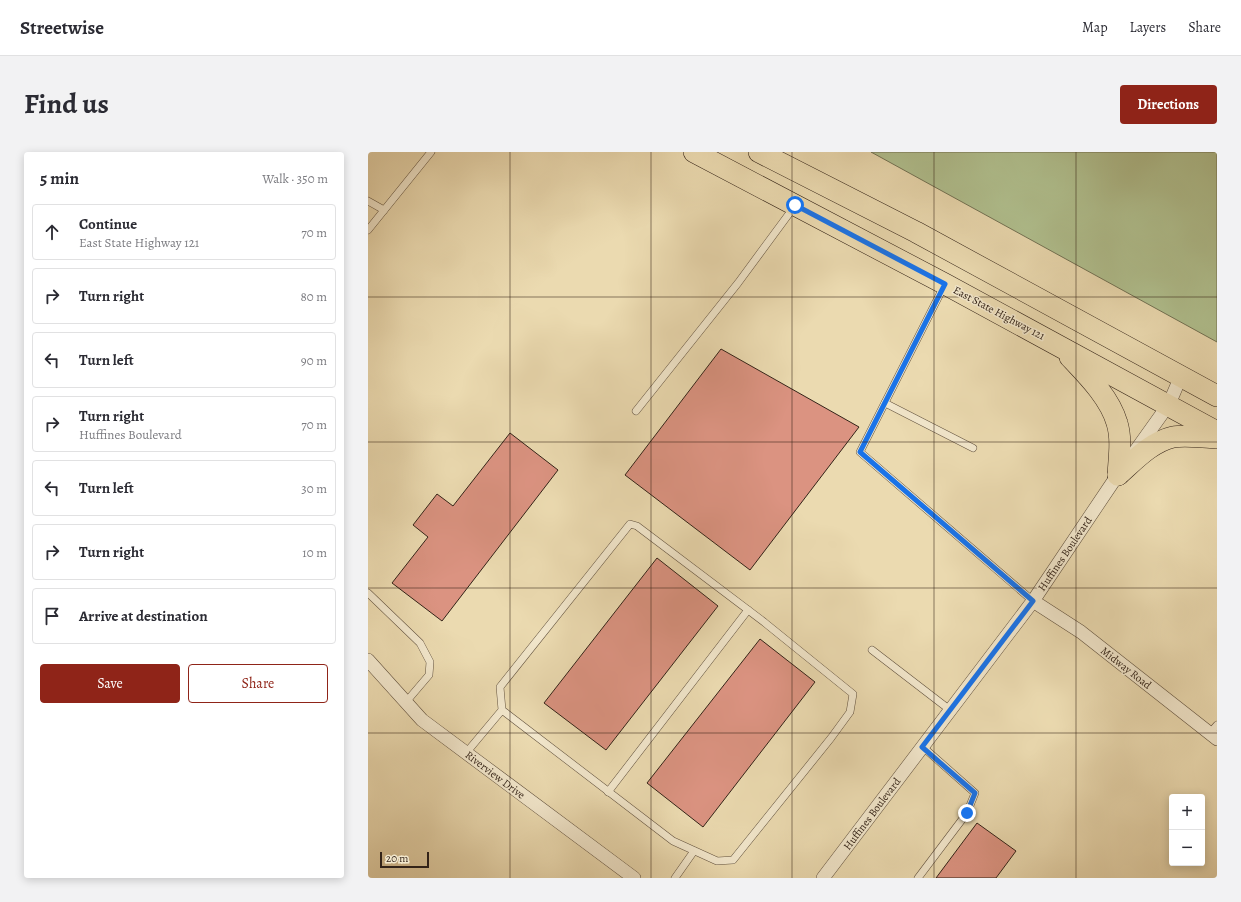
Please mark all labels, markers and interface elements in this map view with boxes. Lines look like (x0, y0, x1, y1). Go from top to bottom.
text: Streetwise (20, 15, 104, 41)
text: Map (1082, 18, 1108, 37)
text: Layers (1130, 18, 1166, 37)
text: Share (1188, 18, 1221, 37)
text: Find us (24, 85, 109, 123)
button: Directions (1120, 85, 1217, 124)
text: 5 min (40, 167, 79, 190)
text: Walk · 350 m (262, 170, 328, 187)
route start (786, 196, 804, 214)
text: Continue (79, 214, 137, 234)
icon: ahead (41, 221, 63, 243)
text: 70 m (301, 224, 327, 241)
text: East State Highway 121 (79, 234, 199, 251)
street label: East State Highway 121 (951, 282, 1048, 344)
icon: right (41, 285, 63, 307)
text: Turn right (79, 286, 144, 306)
text: 80 m (300, 288, 327, 305)
icon: left (41, 349, 63, 371)
text: Turn left (79, 350, 134, 370)
text: 90 m (301, 352, 327, 369)
text: Turn right (79, 406, 144, 426)
icon: right (41, 413, 63, 435)
text: 70 m (301, 416, 327, 433)
text: Huffines Boulevard (79, 426, 182, 443)
icon: left (41, 477, 63, 499)
text: Turn left (79, 478, 134, 498)
text: 30 m (301, 480, 327, 497)
street label: Huffines Boulevard (1034, 514, 1096, 594)
icon: right (41, 541, 63, 563)
text: Turn right (79, 542, 144, 562)
text: 10 m (302, 544, 327, 561)
icon: arrive (41, 605, 63, 627)
text: Arrive at destination (79, 606, 208, 626)
street label: Midway Road (1097, 643, 1155, 693)
button: Save (40, 664, 180, 703)
button: Share (188, 664, 328, 703)
street label: Riverview Drive (462, 748, 528, 802)
street label: Huffines Boulevard (840, 775, 904, 853)
map controls (1169, 794, 1205, 866)
button: + (1169, 794, 1205, 830)
route end (958, 804, 976, 822)
button: − (1169, 830, 1205, 866)
scale bar (380, 850, 429, 869)
text: 20 m (386, 851, 408, 866)

